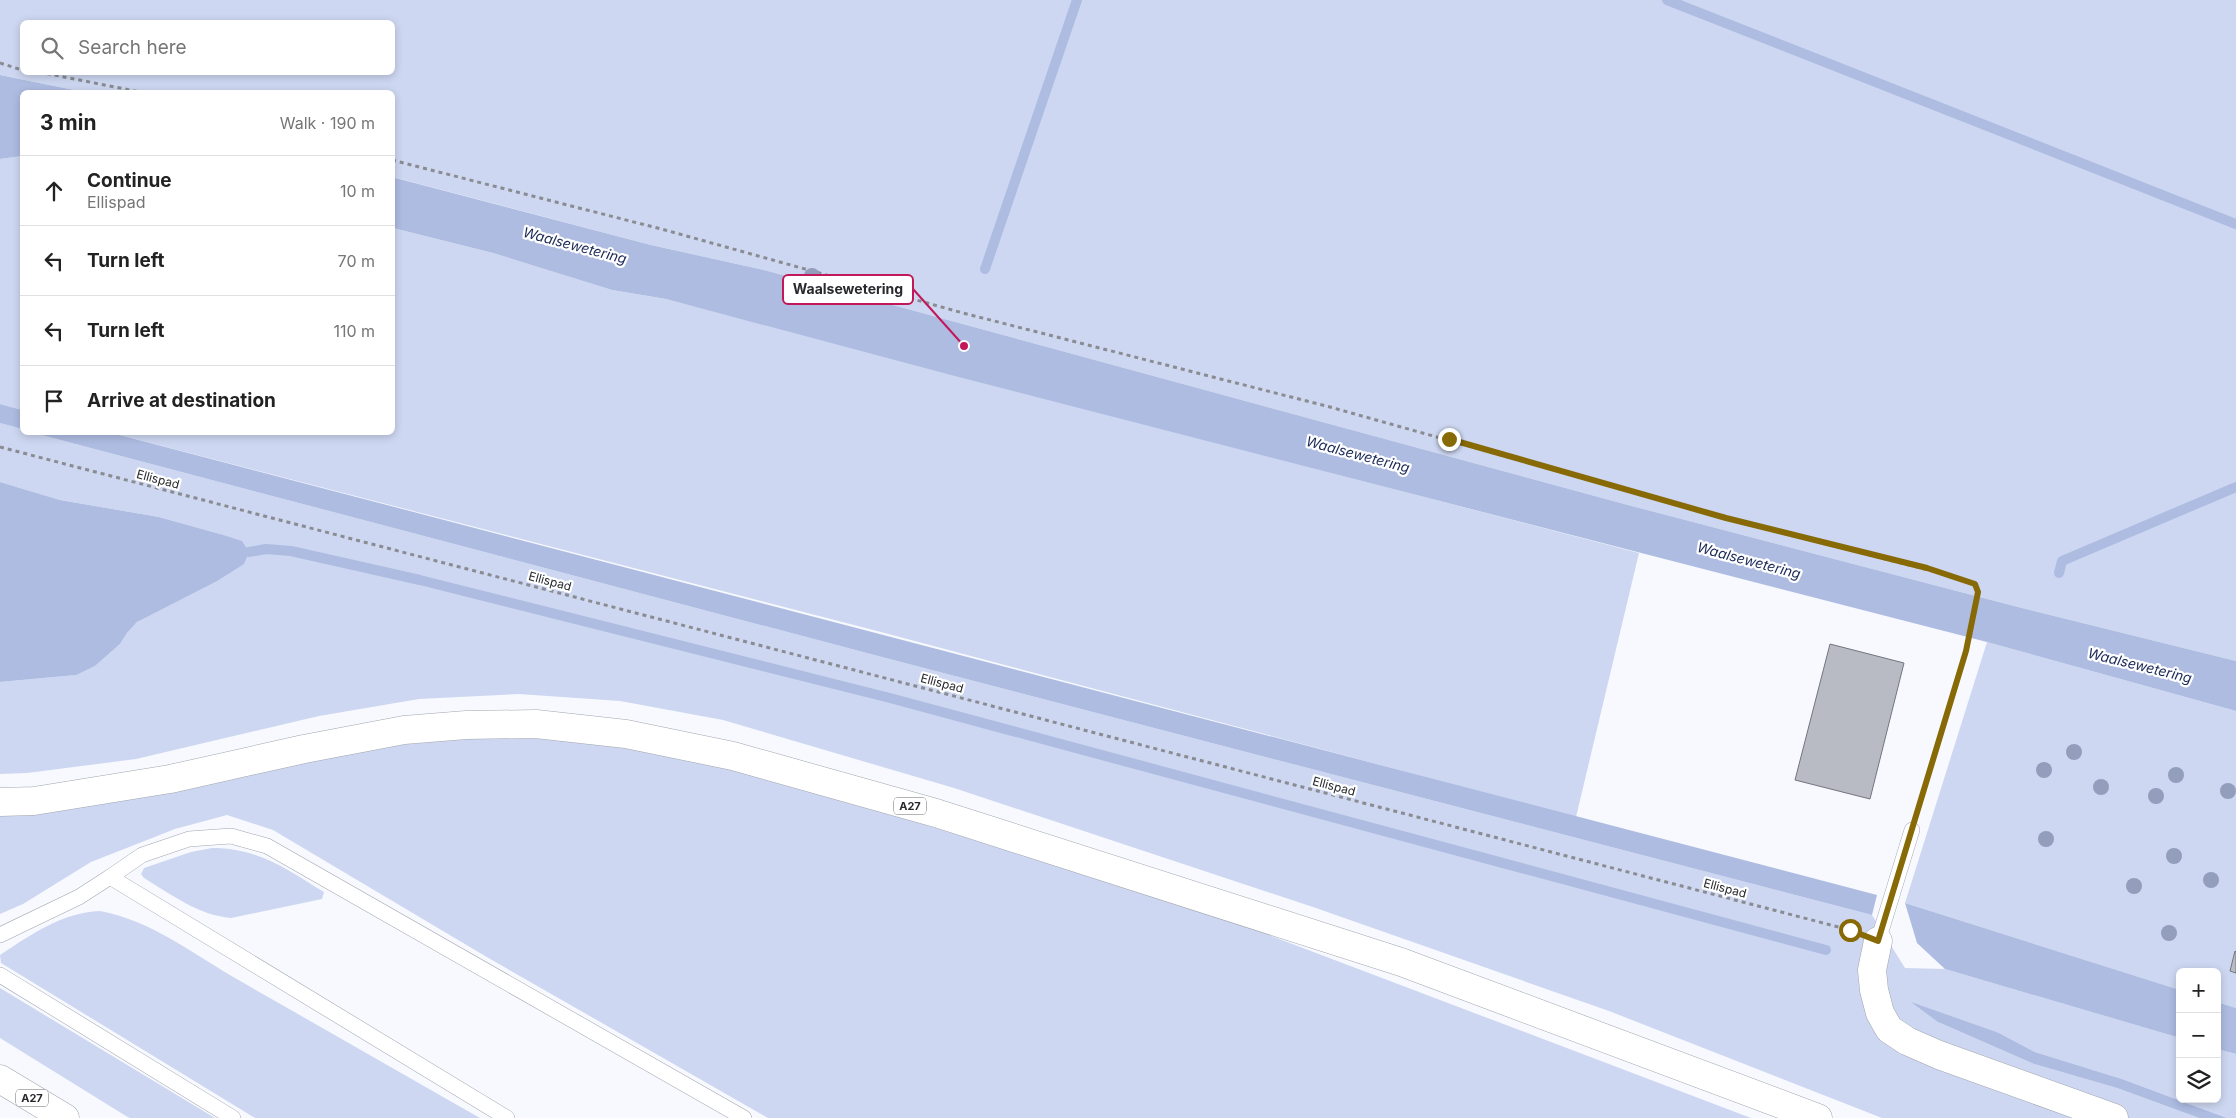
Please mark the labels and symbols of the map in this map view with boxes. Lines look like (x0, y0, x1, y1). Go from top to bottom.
water label: Waalsewetering (521, 223, 629, 267)
callout: Waalsewetering (783, 275, 913, 304)
text: Waalsewetering (793, 280, 903, 297)
route end (1438, 428, 1461, 451)
water label: Waalsewetering (1304, 432, 1412, 476)
street label: Ellispad (135, 466, 181, 492)
water label: Waalsewetering (1695, 538, 1803, 582)
street label: Ellispad (527, 568, 573, 594)
water label: Waalsewetering (2086, 644, 2194, 686)
street label: Ellispad (919, 670, 965, 696)
street label: Ellispad (1311, 773, 1357, 799)
road number: A27 (894, 798, 926, 814)
street label: Ellispad (1702, 875, 1748, 901)
route start (1839, 919, 1862, 942)
road number: A27 (16, 1090, 48, 1106)

